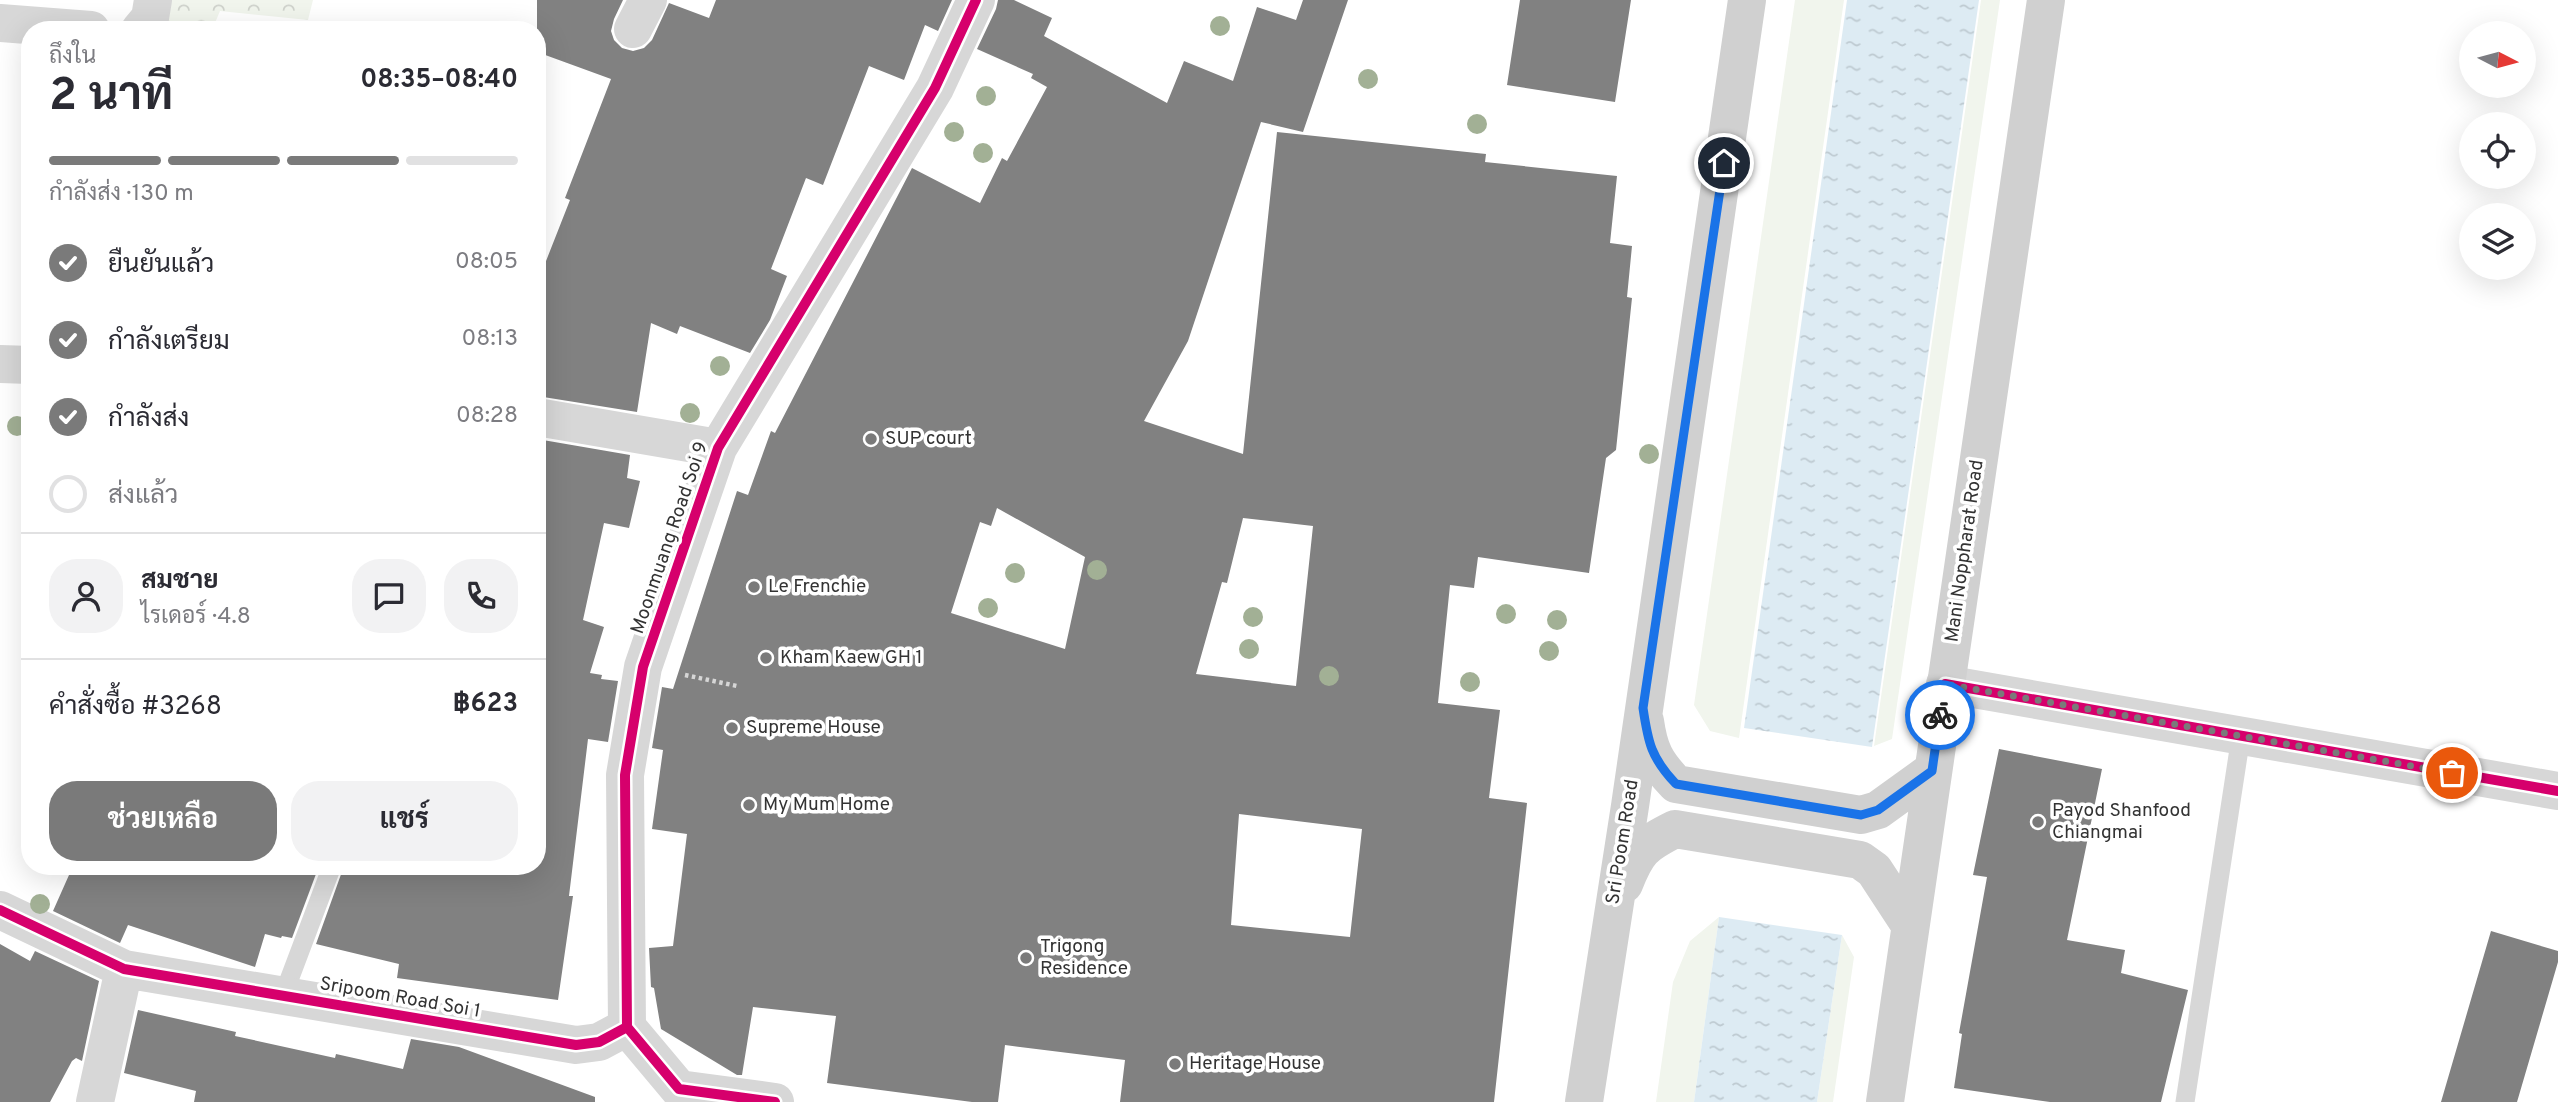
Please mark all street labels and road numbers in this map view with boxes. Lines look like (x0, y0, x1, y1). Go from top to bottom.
street label: Moonmuang Road Soi 9 (626, 439, 714, 637)
street label: Mani Noppharat Road (1940, 458, 1990, 644)
street label: Sri Poom Road (1601, 778, 1645, 906)
street label: Sripoom Road Soi 1 (318, 972, 482, 1024)

